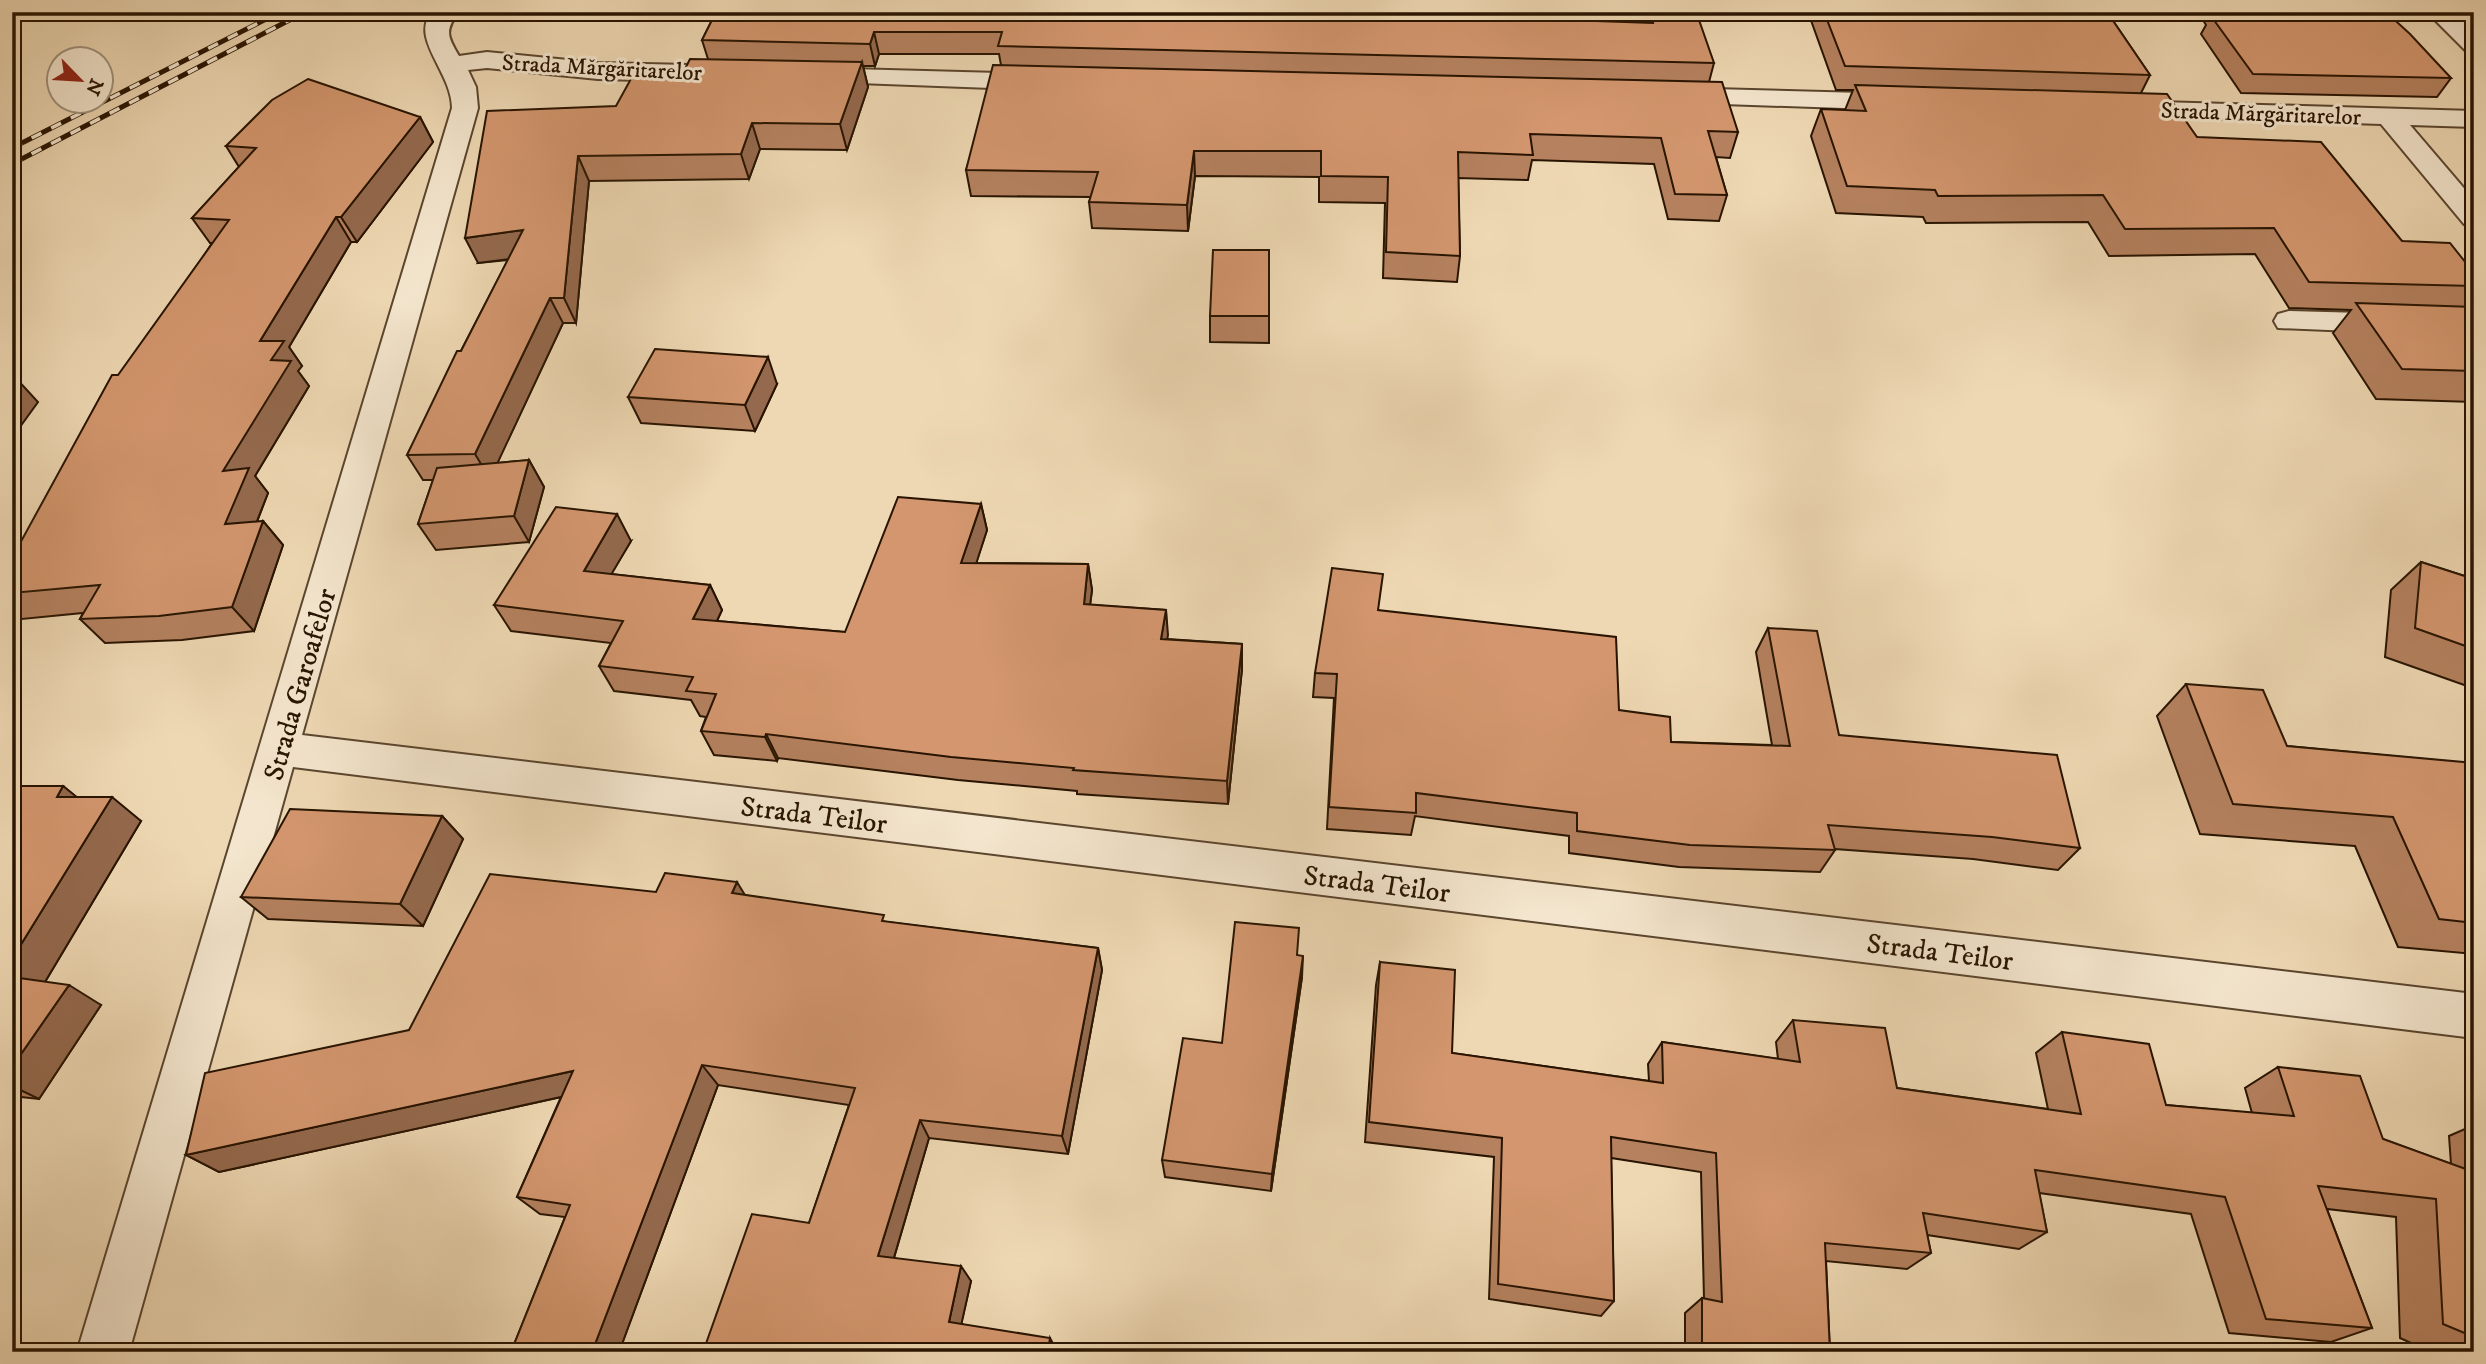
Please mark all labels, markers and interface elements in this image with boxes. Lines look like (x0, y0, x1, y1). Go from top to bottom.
north arrow (46, 46, 116, 116)
street label: Strada Mărgăritarelor (501, 49, 703, 88)
text: N (80, 75, 108, 99)
street label: Strada Mărgăritarelor (2160, 97, 2362, 133)
street label: Strada Garoafelor (256, 584, 345, 784)
street label: Strada Teilor (739, 789, 890, 842)
street label: Strada Teilor (1302, 858, 1453, 911)
street label: Strada Teilor (1865, 926, 2016, 979)

